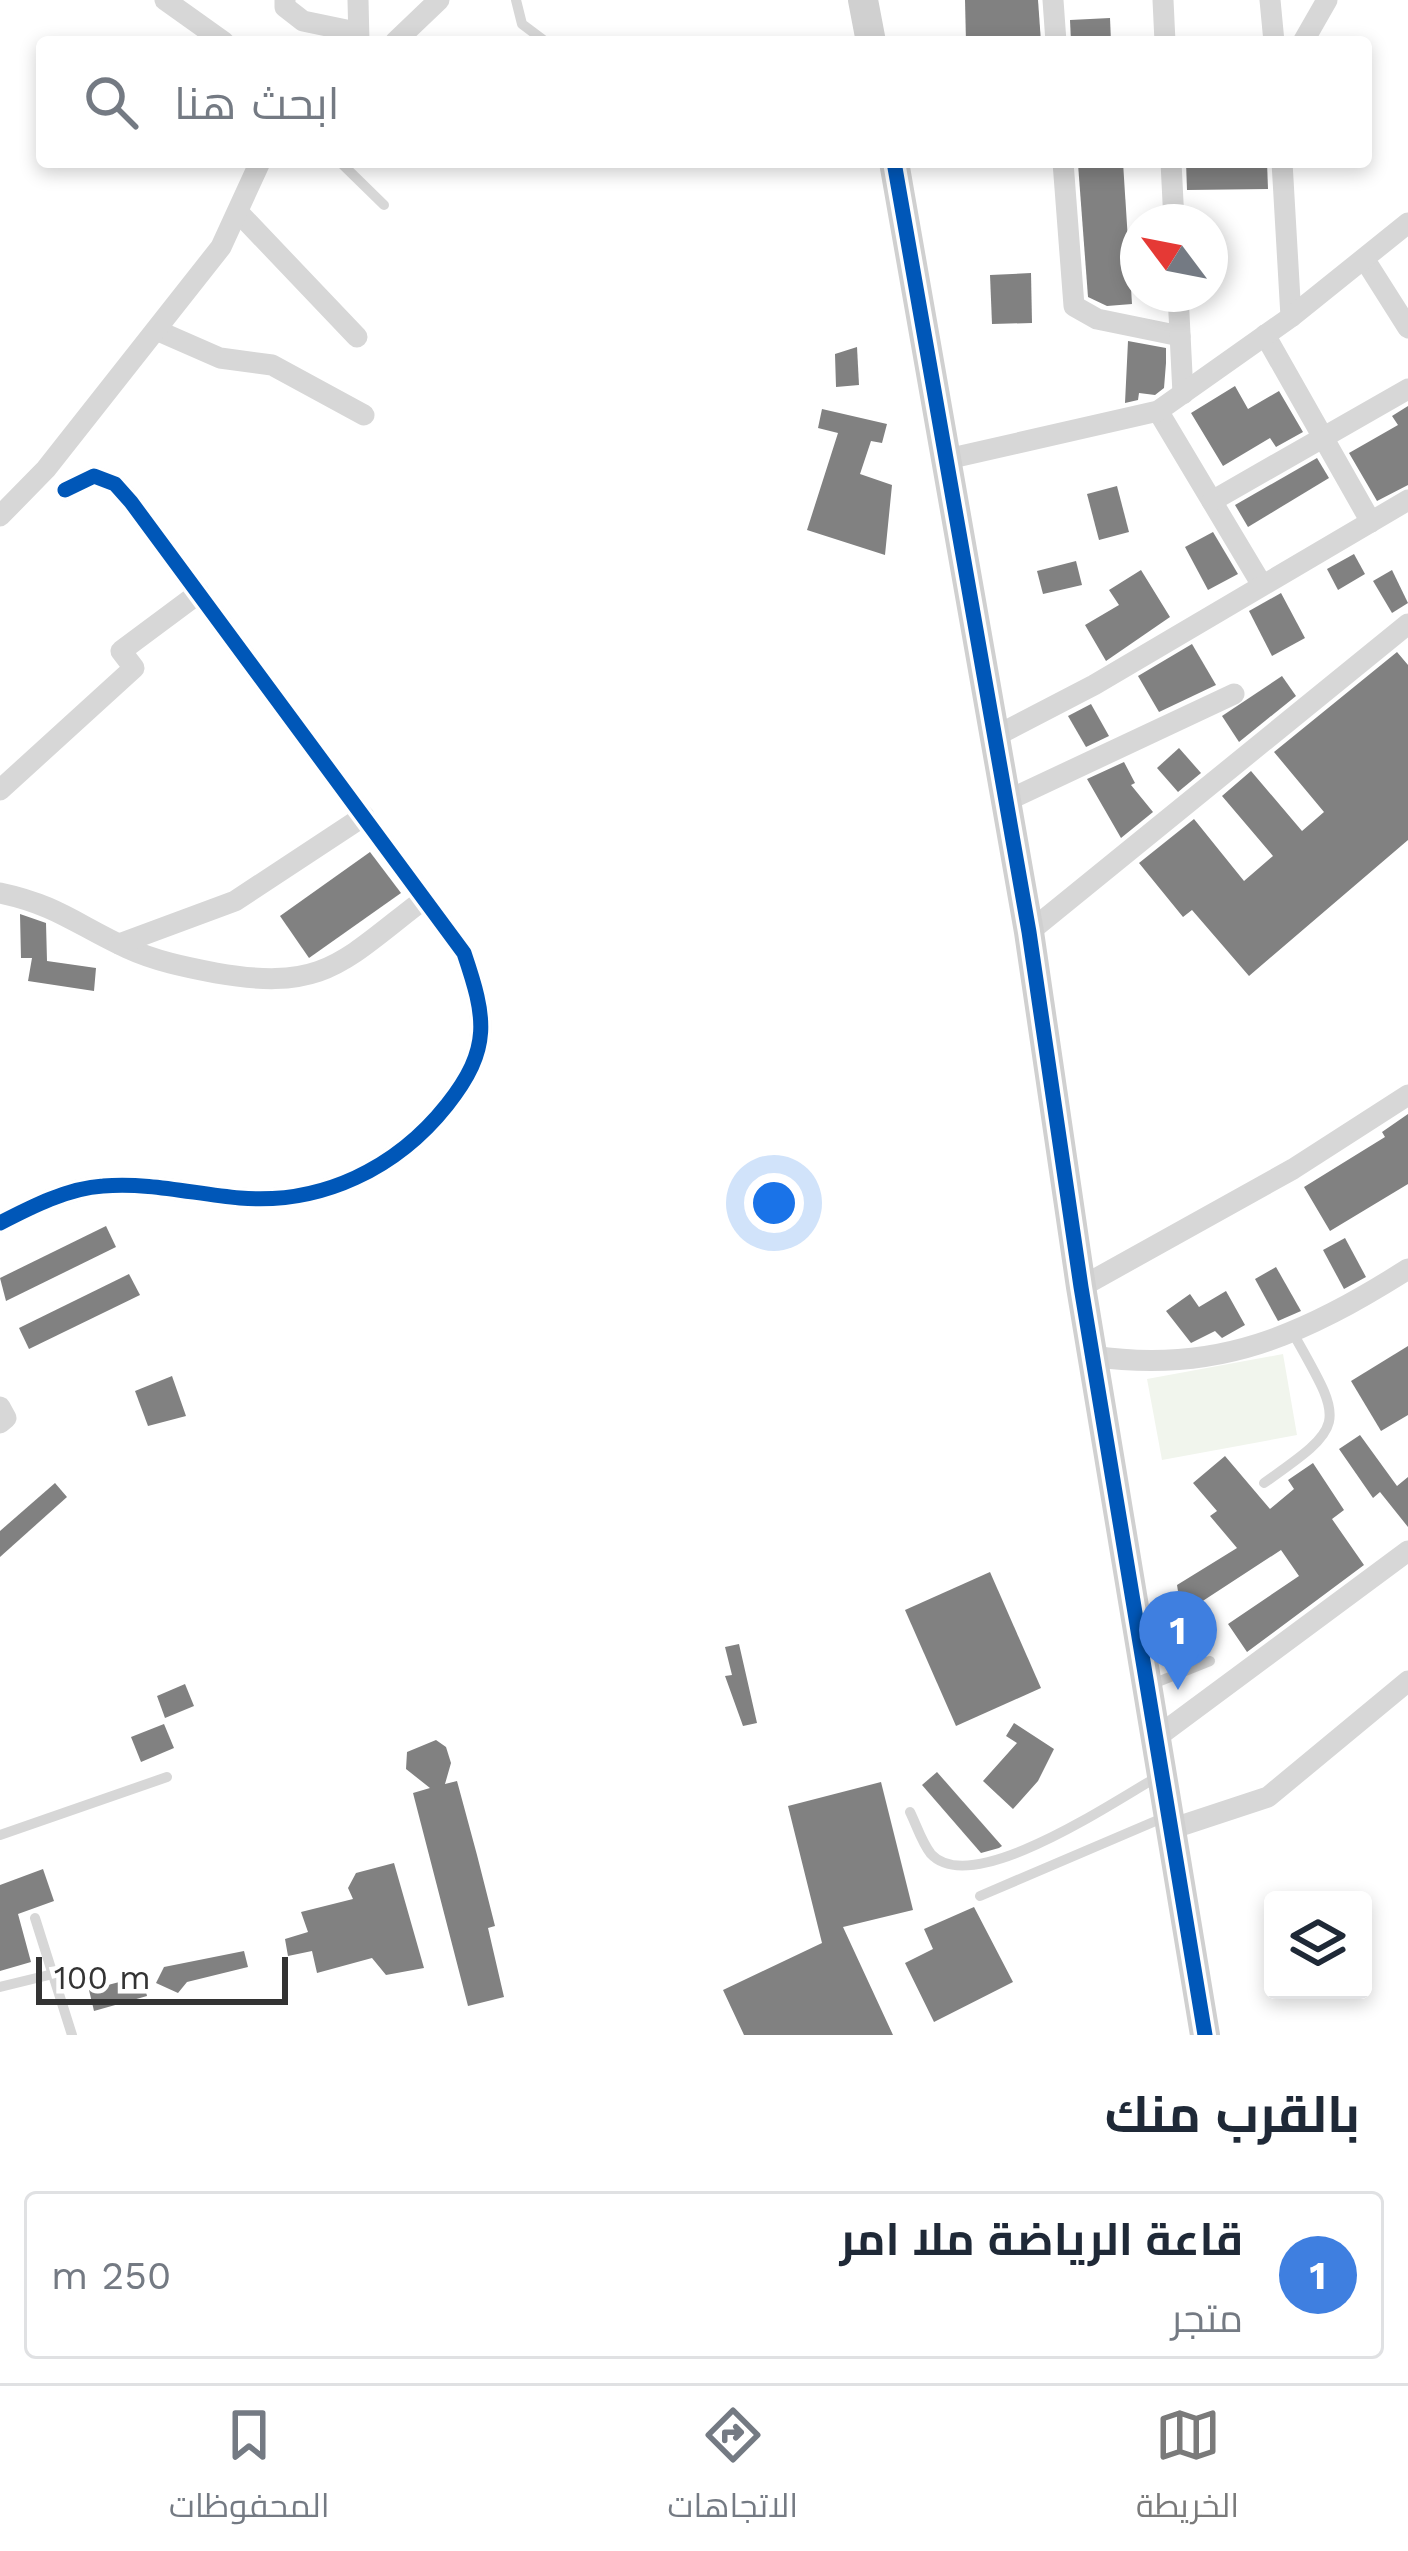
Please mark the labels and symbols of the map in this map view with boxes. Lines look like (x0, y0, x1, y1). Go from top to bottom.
north arrow (1120, 204, 1228, 312)
your location (744, 1173, 804, 1233)
pin: 1 (1139, 1591, 1217, 1690)
scale bar (36, 1951, 288, 2004)

